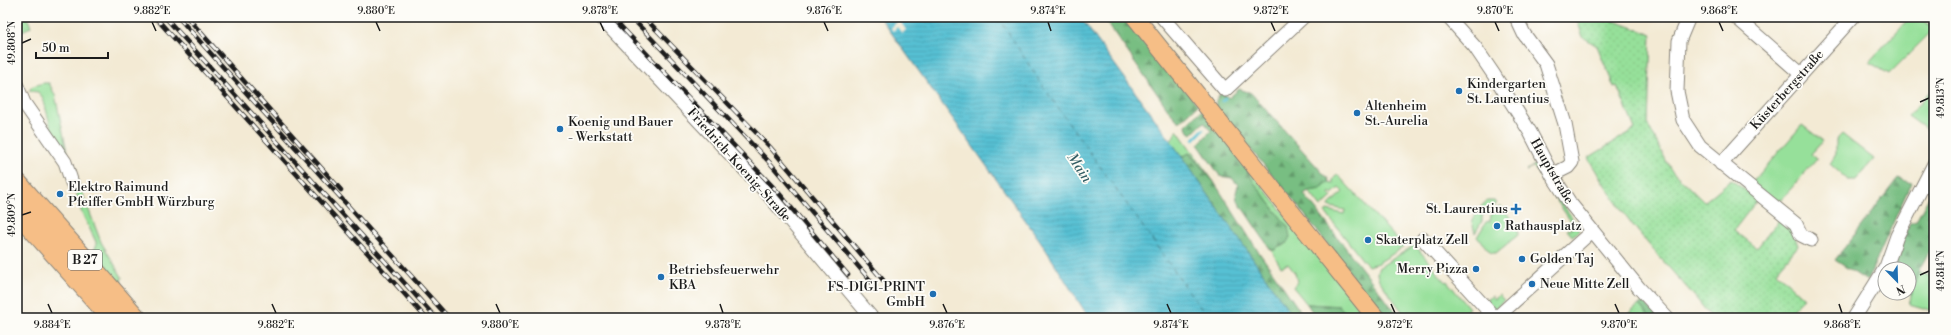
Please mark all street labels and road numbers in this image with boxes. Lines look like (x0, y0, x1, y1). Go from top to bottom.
street label: Küsterbergstraße (1747, 46, 1827, 133)
street label: Friedrich-Koenig-Straße (684, 105, 795, 225)
street label: Hauptstraße (1527, 135, 1577, 207)
road number: B 27 (68, 250, 102, 270)

